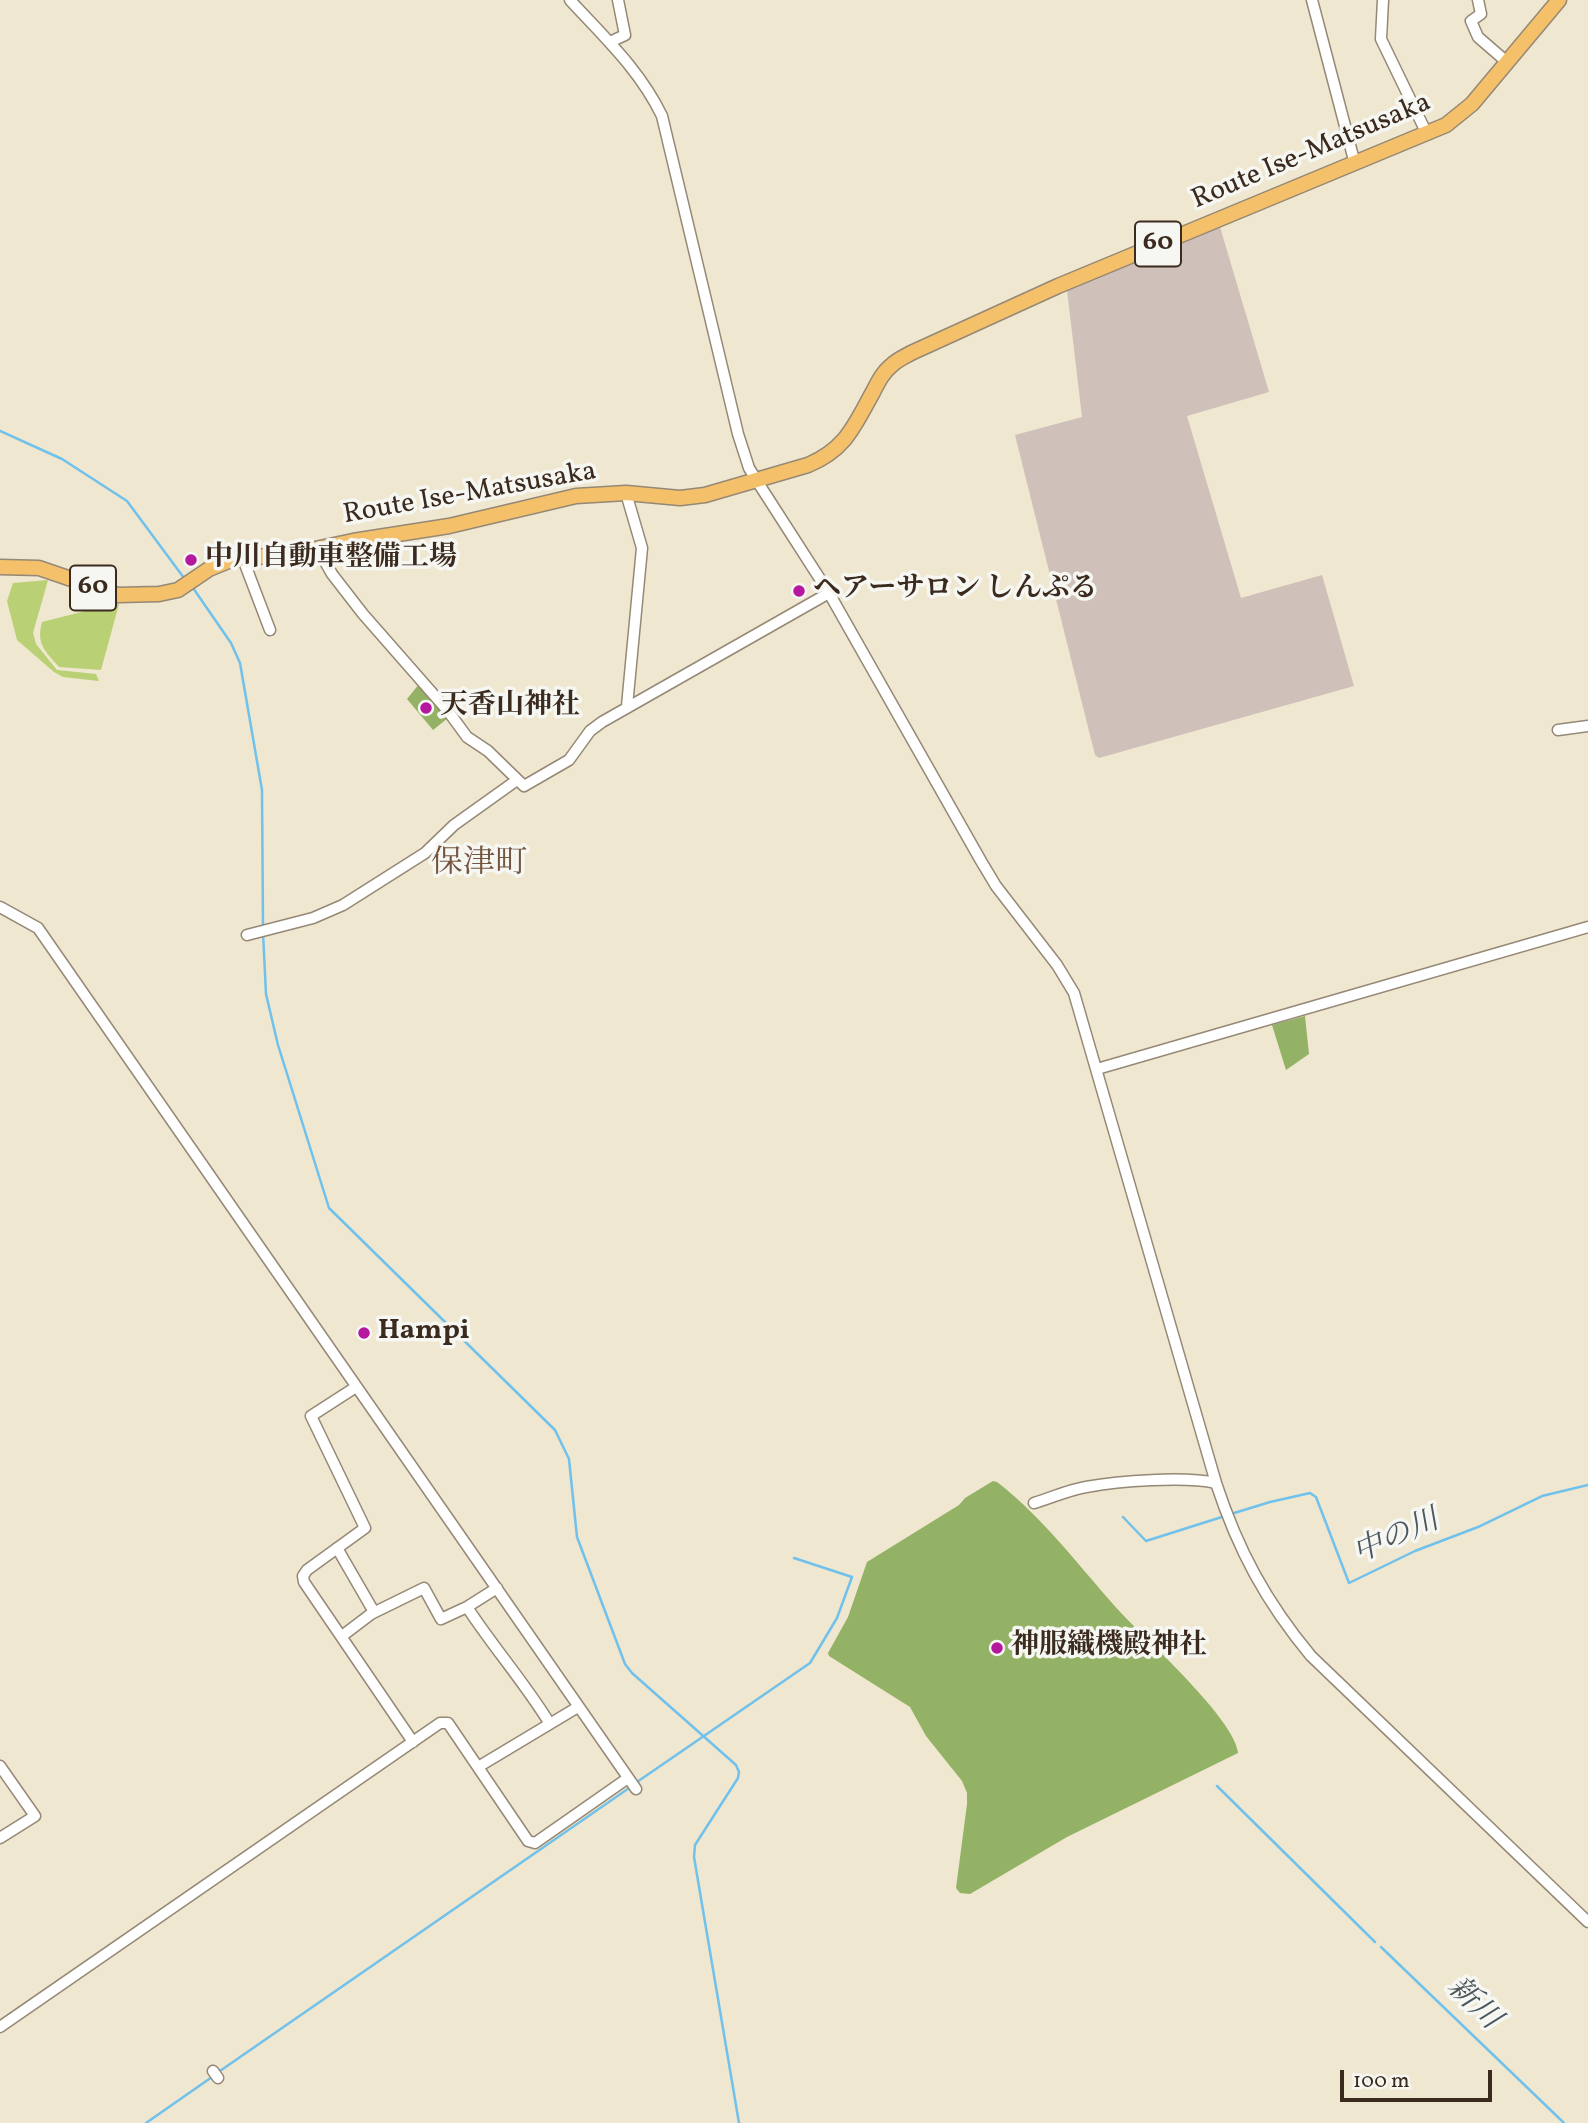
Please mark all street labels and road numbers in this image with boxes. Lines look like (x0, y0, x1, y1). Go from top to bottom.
street label: Route Ise-Matsusaka (1187, 87, 1437, 219)
road number: 60 (1135, 221, 1181, 266)
street label: Route Ise-Matsusaka (341, 456, 599, 534)
road number: 60 (70, 566, 116, 610)

